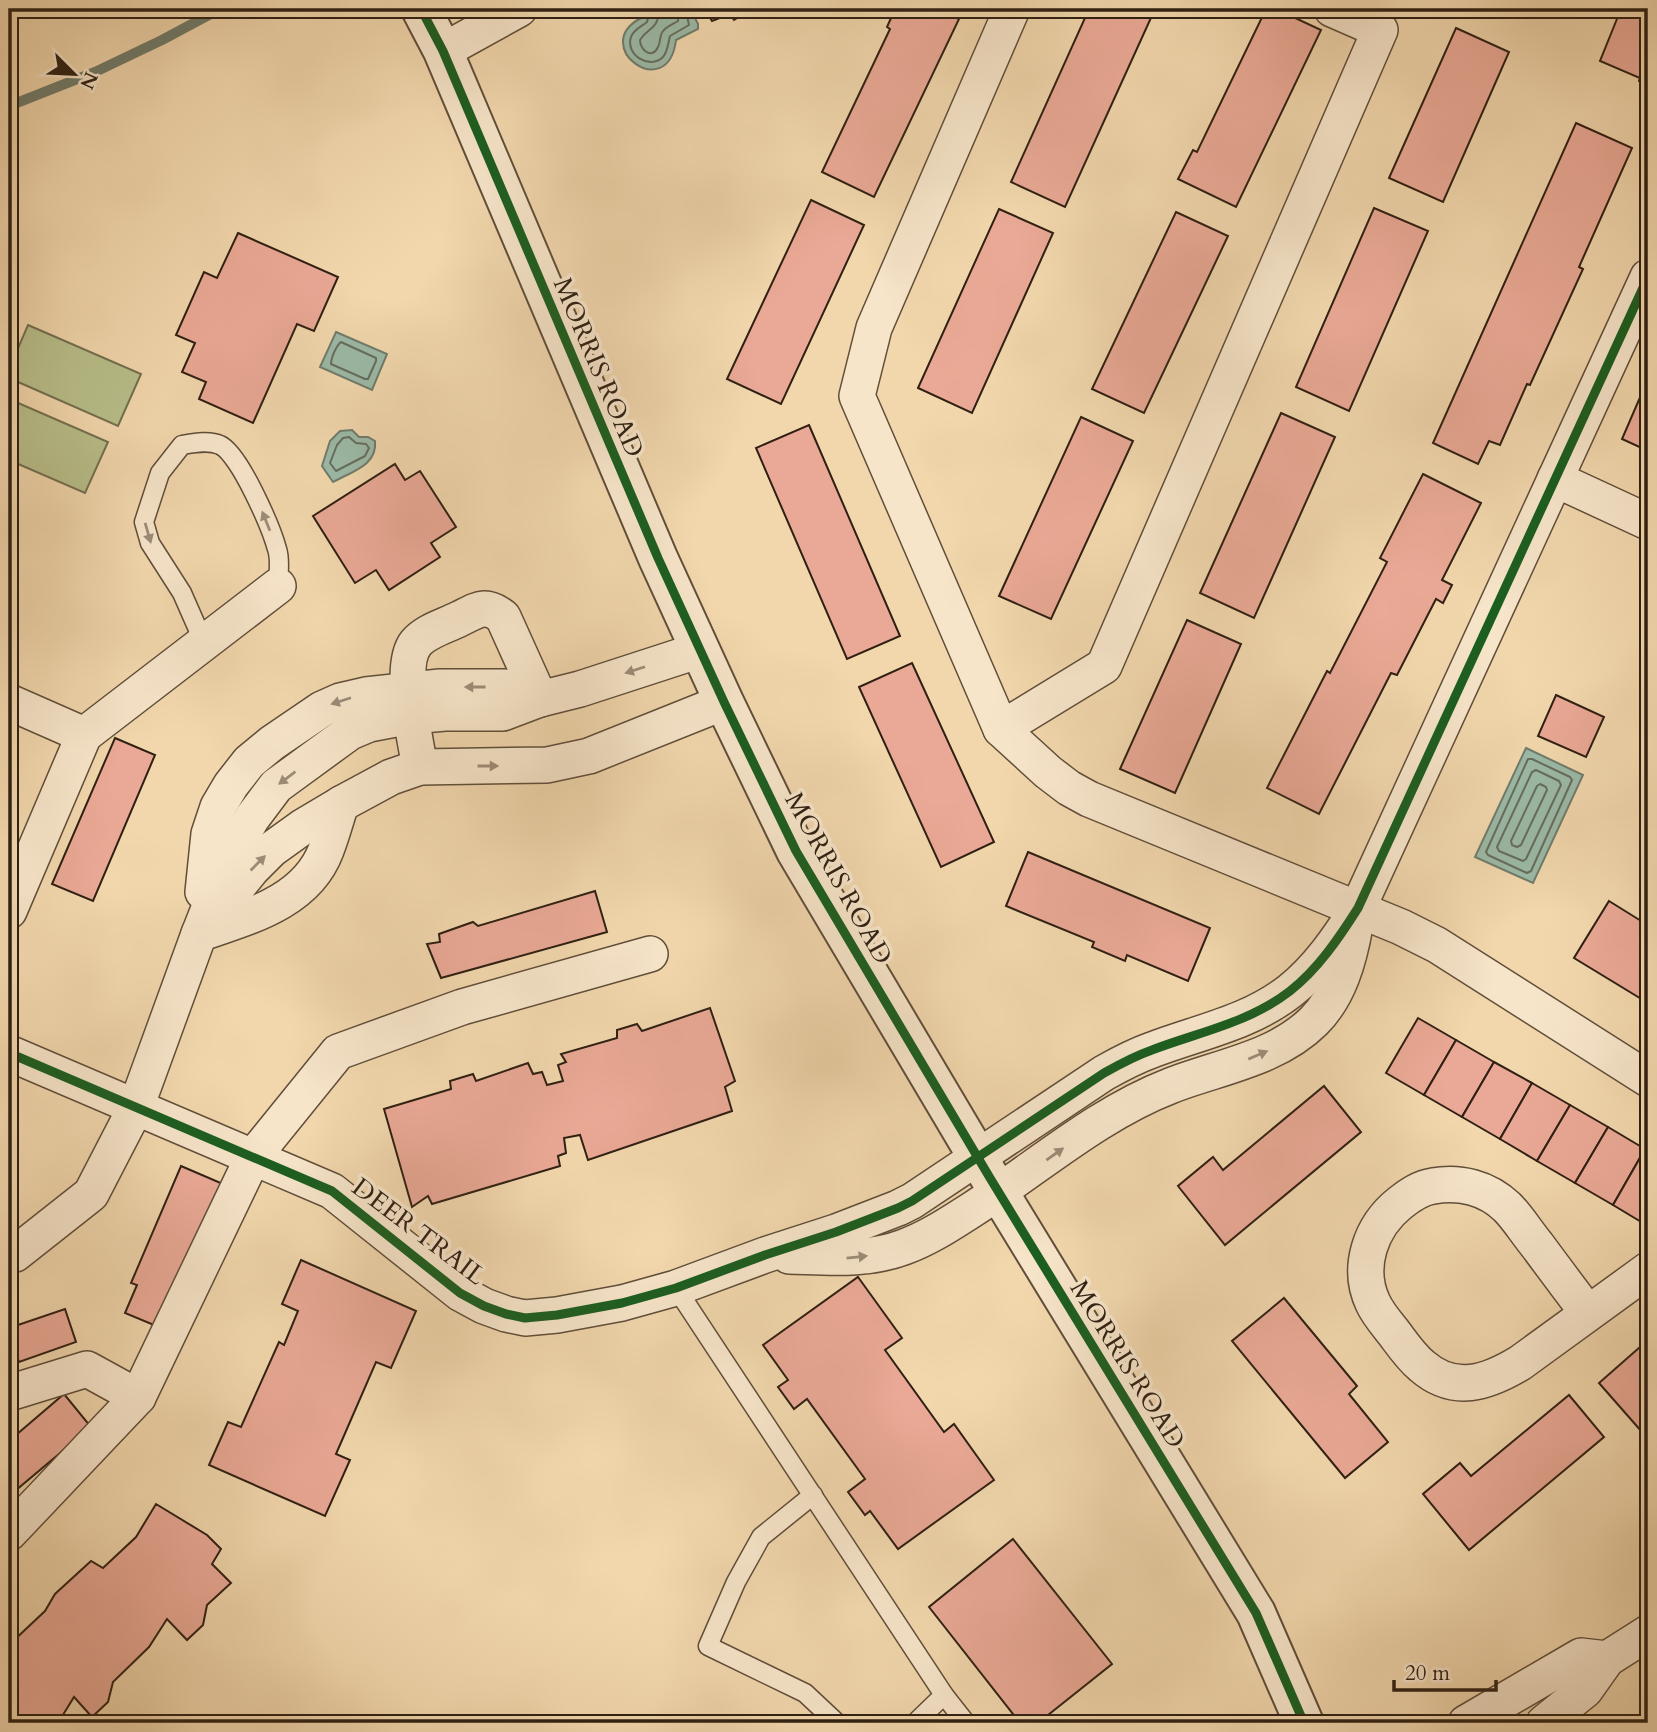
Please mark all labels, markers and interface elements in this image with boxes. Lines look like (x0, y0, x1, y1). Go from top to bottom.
north arrow (38, 38, 108, 108)
text: N (73, 68, 104, 94)
street label: MORRIS ROAD (545, 272, 652, 462)
one-way arrow (260, 510, 271, 531)
one-way arrow (143, 523, 153, 544)
one-way arrow (624, 665, 645, 676)
one-way arrow (464, 681, 486, 693)
one-way arrow (331, 697, 352, 707)
one-way arrow (477, 760, 499, 772)
one-way arrow (278, 770, 296, 785)
street label: MORRIS ROAD (777, 786, 900, 971)
one-way arrow (249, 855, 266, 871)
one-way arrow (1248, 1049, 1268, 1061)
one-way arrow (1046, 1147, 1064, 1161)
street label: DEER TRAIL (345, 1170, 493, 1293)
one-way arrow (847, 1251, 869, 1262)
street label: MORRIS ROAD (1062, 1274, 1193, 1455)
scale bar (1394, 1648, 1496, 1692)
text: 20 m (1405, 1659, 1450, 1688)

